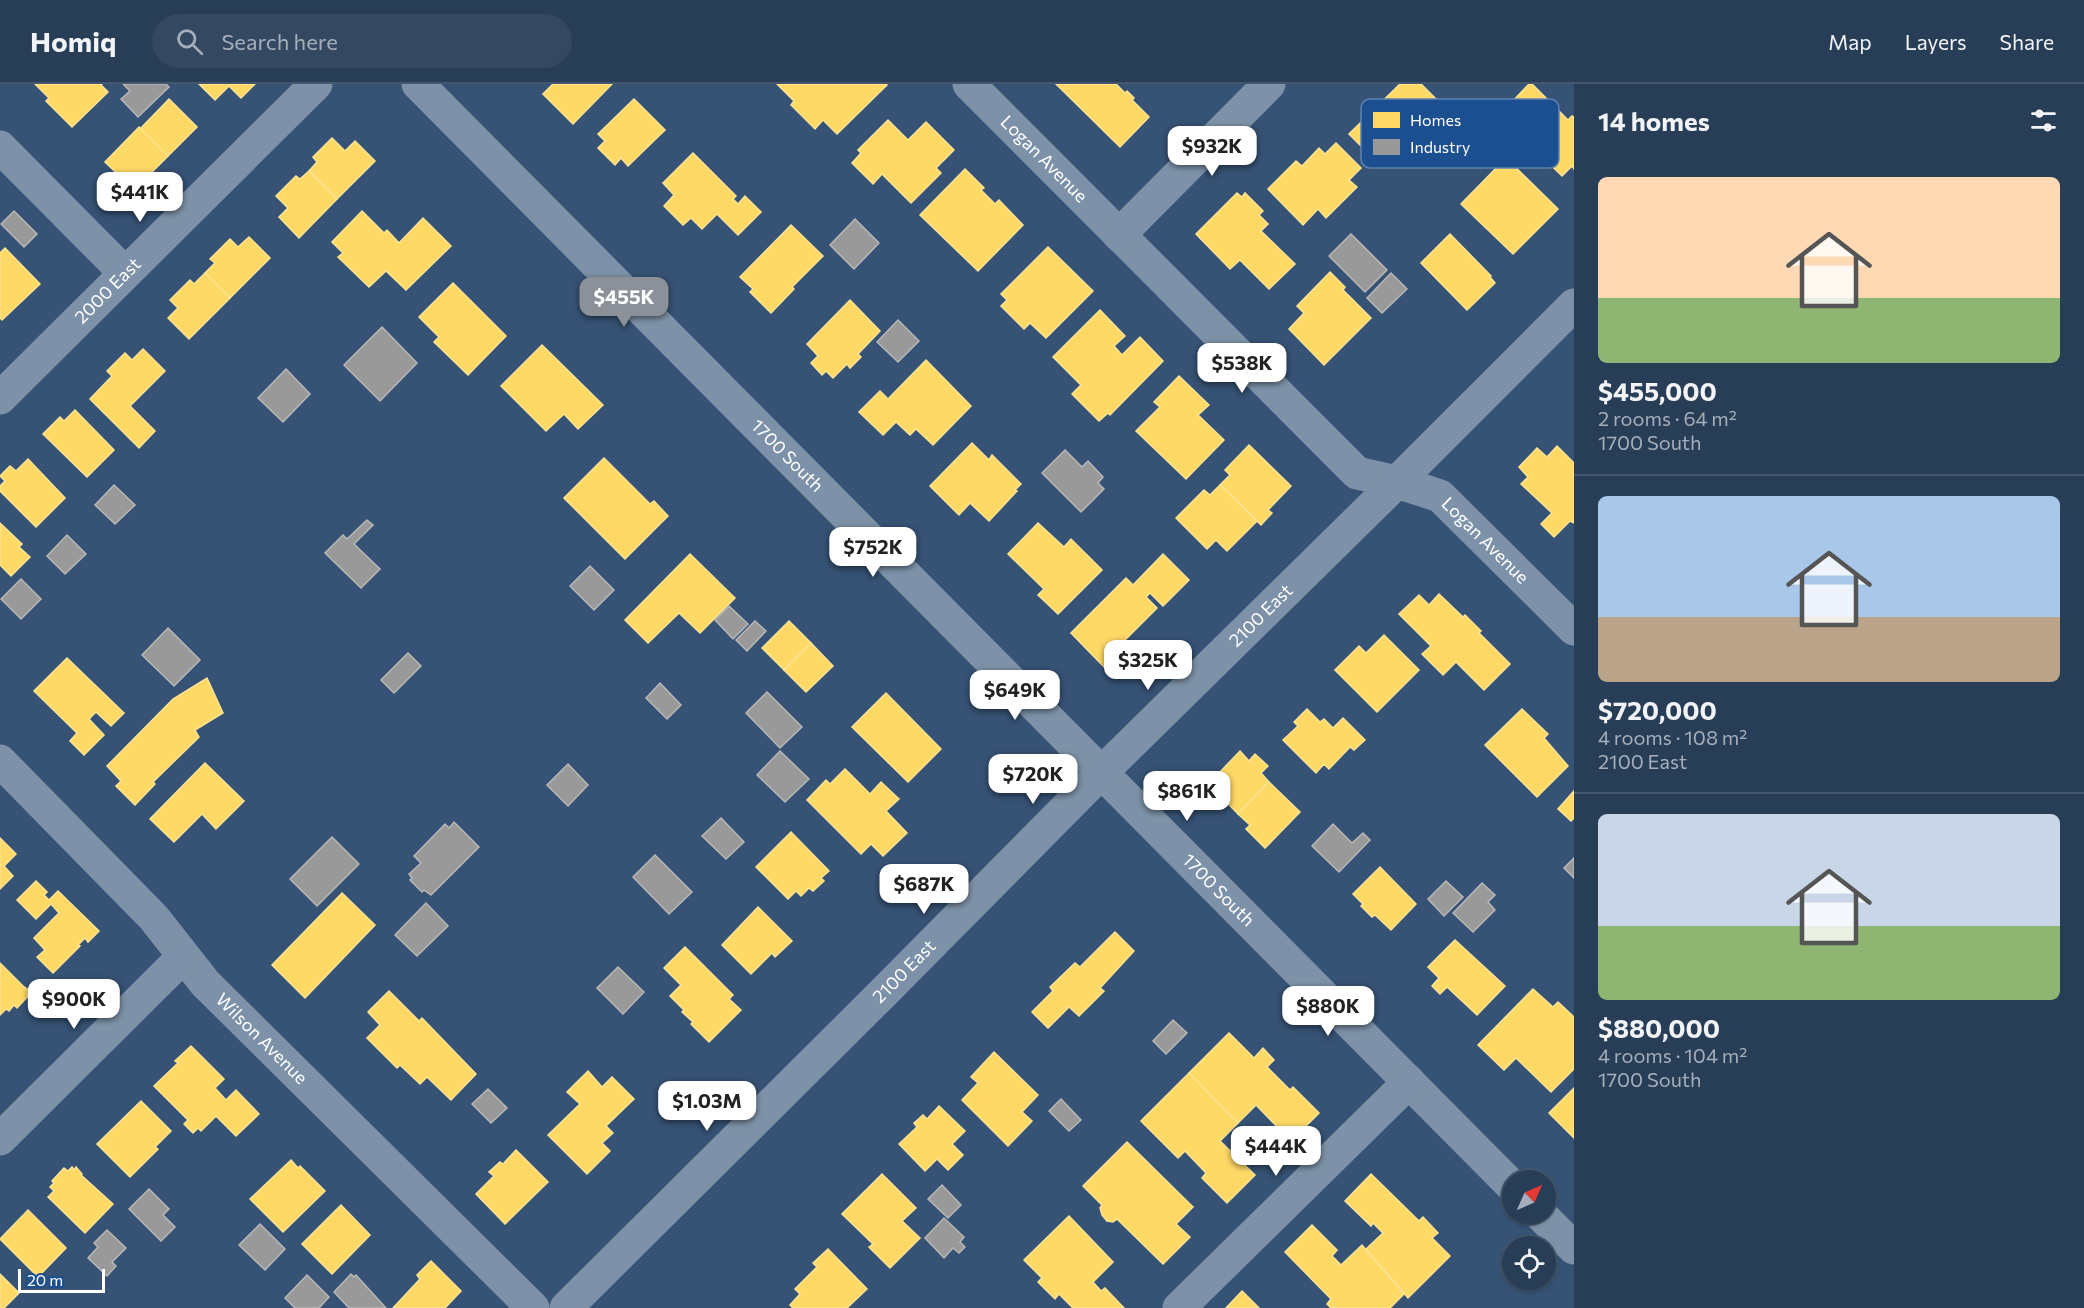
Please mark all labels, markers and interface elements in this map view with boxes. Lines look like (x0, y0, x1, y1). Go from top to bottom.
search box (152, 14, 572, 68)
text: Homiq (30, 24, 116, 58)
icon: search (173, 25, 206, 58)
text: Search here (221, 28, 338, 55)
text: Map (1828, 29, 1872, 54)
text: Layers (1905, 29, 1967, 54)
text: Share (2000, 29, 2054, 54)
legend (1361, 99, 1559, 168)
icon: filters (2027, 104, 2060, 137)
text: 14 homes (1598, 105, 1710, 136)
street label: Logan Avenue (997, 110, 1093, 206)
text: Homes (1410, 110, 1461, 129)
pin: $932K (1170, 126, 1254, 177)
text: $932K (1182, 133, 1242, 157)
text: Industry (1410, 137, 1470, 156)
pin: $441K (98, 172, 182, 223)
text: $441K (111, 179, 169, 203)
icon: home (1775, 216, 1883, 324)
street label: 2000 East (69, 253, 145, 328)
pin: $455K (582, 277, 666, 328)
text: $455K (593, 284, 655, 308)
pin: $538K (1200, 343, 1284, 394)
text: $538K (1211, 350, 1273, 374)
text: $455,000 (1598, 375, 1717, 406)
text: 2 rooms · 64 m² (1598, 406, 1737, 430)
street label: 1700 South (747, 414, 829, 496)
text: 1700 South (1598, 430, 1702, 454)
street label: Logan Avenue (1437, 492, 1534, 588)
pin: $752K (831, 527, 915, 578)
text: $752K (843, 534, 903, 558)
icon: home (1775, 535, 1883, 643)
street label: 2100 East (1224, 579, 1297, 651)
pin: $325K (1106, 640, 1190, 691)
text: $325K (1118, 647, 1178, 671)
pin: $649K (973, 670, 1057, 721)
text: $649K (984, 677, 1046, 701)
text: $720,000 (1598, 694, 1717, 725)
text: 4 rooms · 108 m² (1598, 725, 1747, 749)
text: 2100 East (1598, 749, 1687, 773)
pin: $720K (991, 754, 1075, 805)
text: $720K (1003, 761, 1064, 785)
pin: $861K (1145, 771, 1229, 822)
text: $861K (1157, 778, 1217, 802)
street label: 1700 South (1178, 849, 1260, 930)
icon: home (1775, 853, 1883, 961)
pin: $687K (882, 864, 966, 915)
text: $687K (894, 871, 954, 895)
street label: 2100 East (867, 935, 940, 1007)
pin: $900K (32, 979, 116, 1030)
text: $900K (42, 986, 106, 1010)
pin: $880K (1286, 986, 1370, 1037)
street label: Wilson Avenue (212, 988, 313, 1088)
text: $880K (1296, 993, 1360, 1017)
text: $880,000 (1598, 1012, 1720, 1043)
text: 4 rooms · 104 m² (1598, 1043, 1747, 1067)
text: 1700 South (1598, 1067, 1702, 1091)
pin: $1.03M (658, 1081, 756, 1132)
text: $1.03M (672, 1088, 742, 1112)
pin: $444K (1234, 1126, 1318, 1177)
text: $444K (1245, 1133, 1307, 1157)
north arrow (1502, 1170, 1556, 1224)
map controls (1502, 1170, 1556, 1290)
button: locate (1502, 1236, 1556, 1290)
scale bar (18, 1266, 105, 1294)
text: 20 m (27, 1270, 63, 1289)

